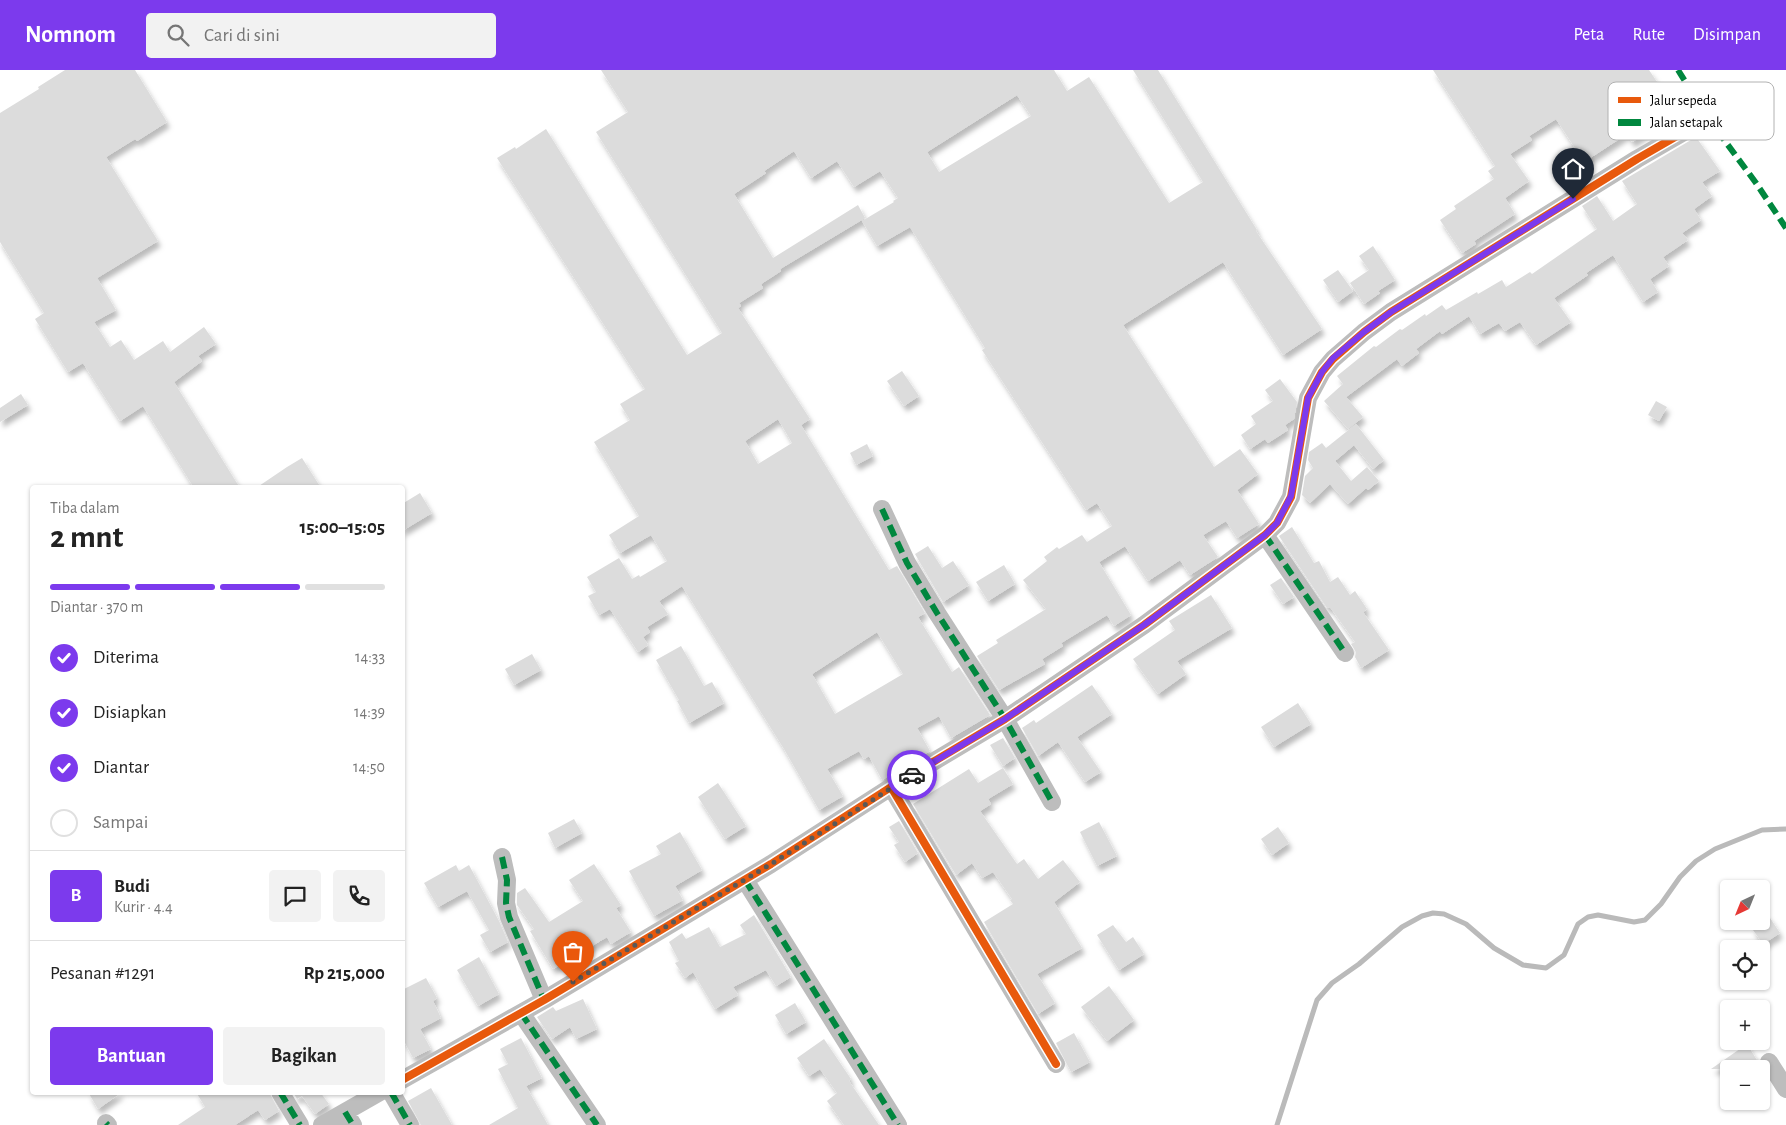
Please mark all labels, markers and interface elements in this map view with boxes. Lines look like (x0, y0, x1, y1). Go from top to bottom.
search box (146, 13, 496, 58)
icon: search (164, 21, 192, 49)
text: Nomnom (25, 23, 116, 47)
text: Cari di sini (204, 26, 280, 45)
text: Peta (1573, 26, 1604, 44)
text: Rute (1632, 26, 1665, 44)
text: Disimpan (1693, 26, 1761, 44)
legend (1608, 82, 1774, 140)
text: Jalur sepeda (1650, 94, 1717, 108)
text: Jalan setapak (1650, 116, 1723, 130)
pin (1552, 148, 1594, 199)
icon: home (1559, 155, 1587, 183)
text: Tiba dalam (50, 500, 120, 516)
text: 15:00–15:05 (300, 518, 385, 537)
text: 2 mnt (50, 521, 123, 553)
text: Diantar · 370 m (50, 599, 143, 615)
icon: check (50, 644, 78, 672)
text: Diterima (93, 648, 159, 667)
text: 14:33 (355, 649, 385, 665)
icon: check (50, 699, 78, 727)
text: Disiapkan (93, 703, 167, 722)
text: 14:39 (354, 704, 385, 720)
courier (887, 750, 937, 800)
icon: check (50, 754, 78, 782)
text: Diantar (93, 758, 149, 777)
text: 14:50 (353, 759, 385, 775)
icon: car (898, 761, 926, 789)
text: Sampai (93, 813, 148, 832)
button: chat (269, 870, 321, 922)
button: phone (333, 870, 385, 922)
text: Budi (114, 877, 150, 896)
north arrow (1720, 880, 1770, 930)
map controls (1720, 880, 1770, 1110)
text: B (70, 886, 82, 905)
text: Kurir · 4.4 (114, 899, 173, 915)
pin (552, 931, 594, 982)
icon: bag (559, 938, 587, 966)
button: locate (1720, 940, 1770, 990)
text: Pesanan #1291 (50, 964, 155, 983)
text: Rp 215,000 (303, 964, 385, 983)
button: + (1720, 1000, 1770, 1050)
button: Bantuan (50, 1027, 213, 1085)
button: Bagikan (223, 1027, 385, 1085)
button: − (1720, 1060, 1770, 1110)

